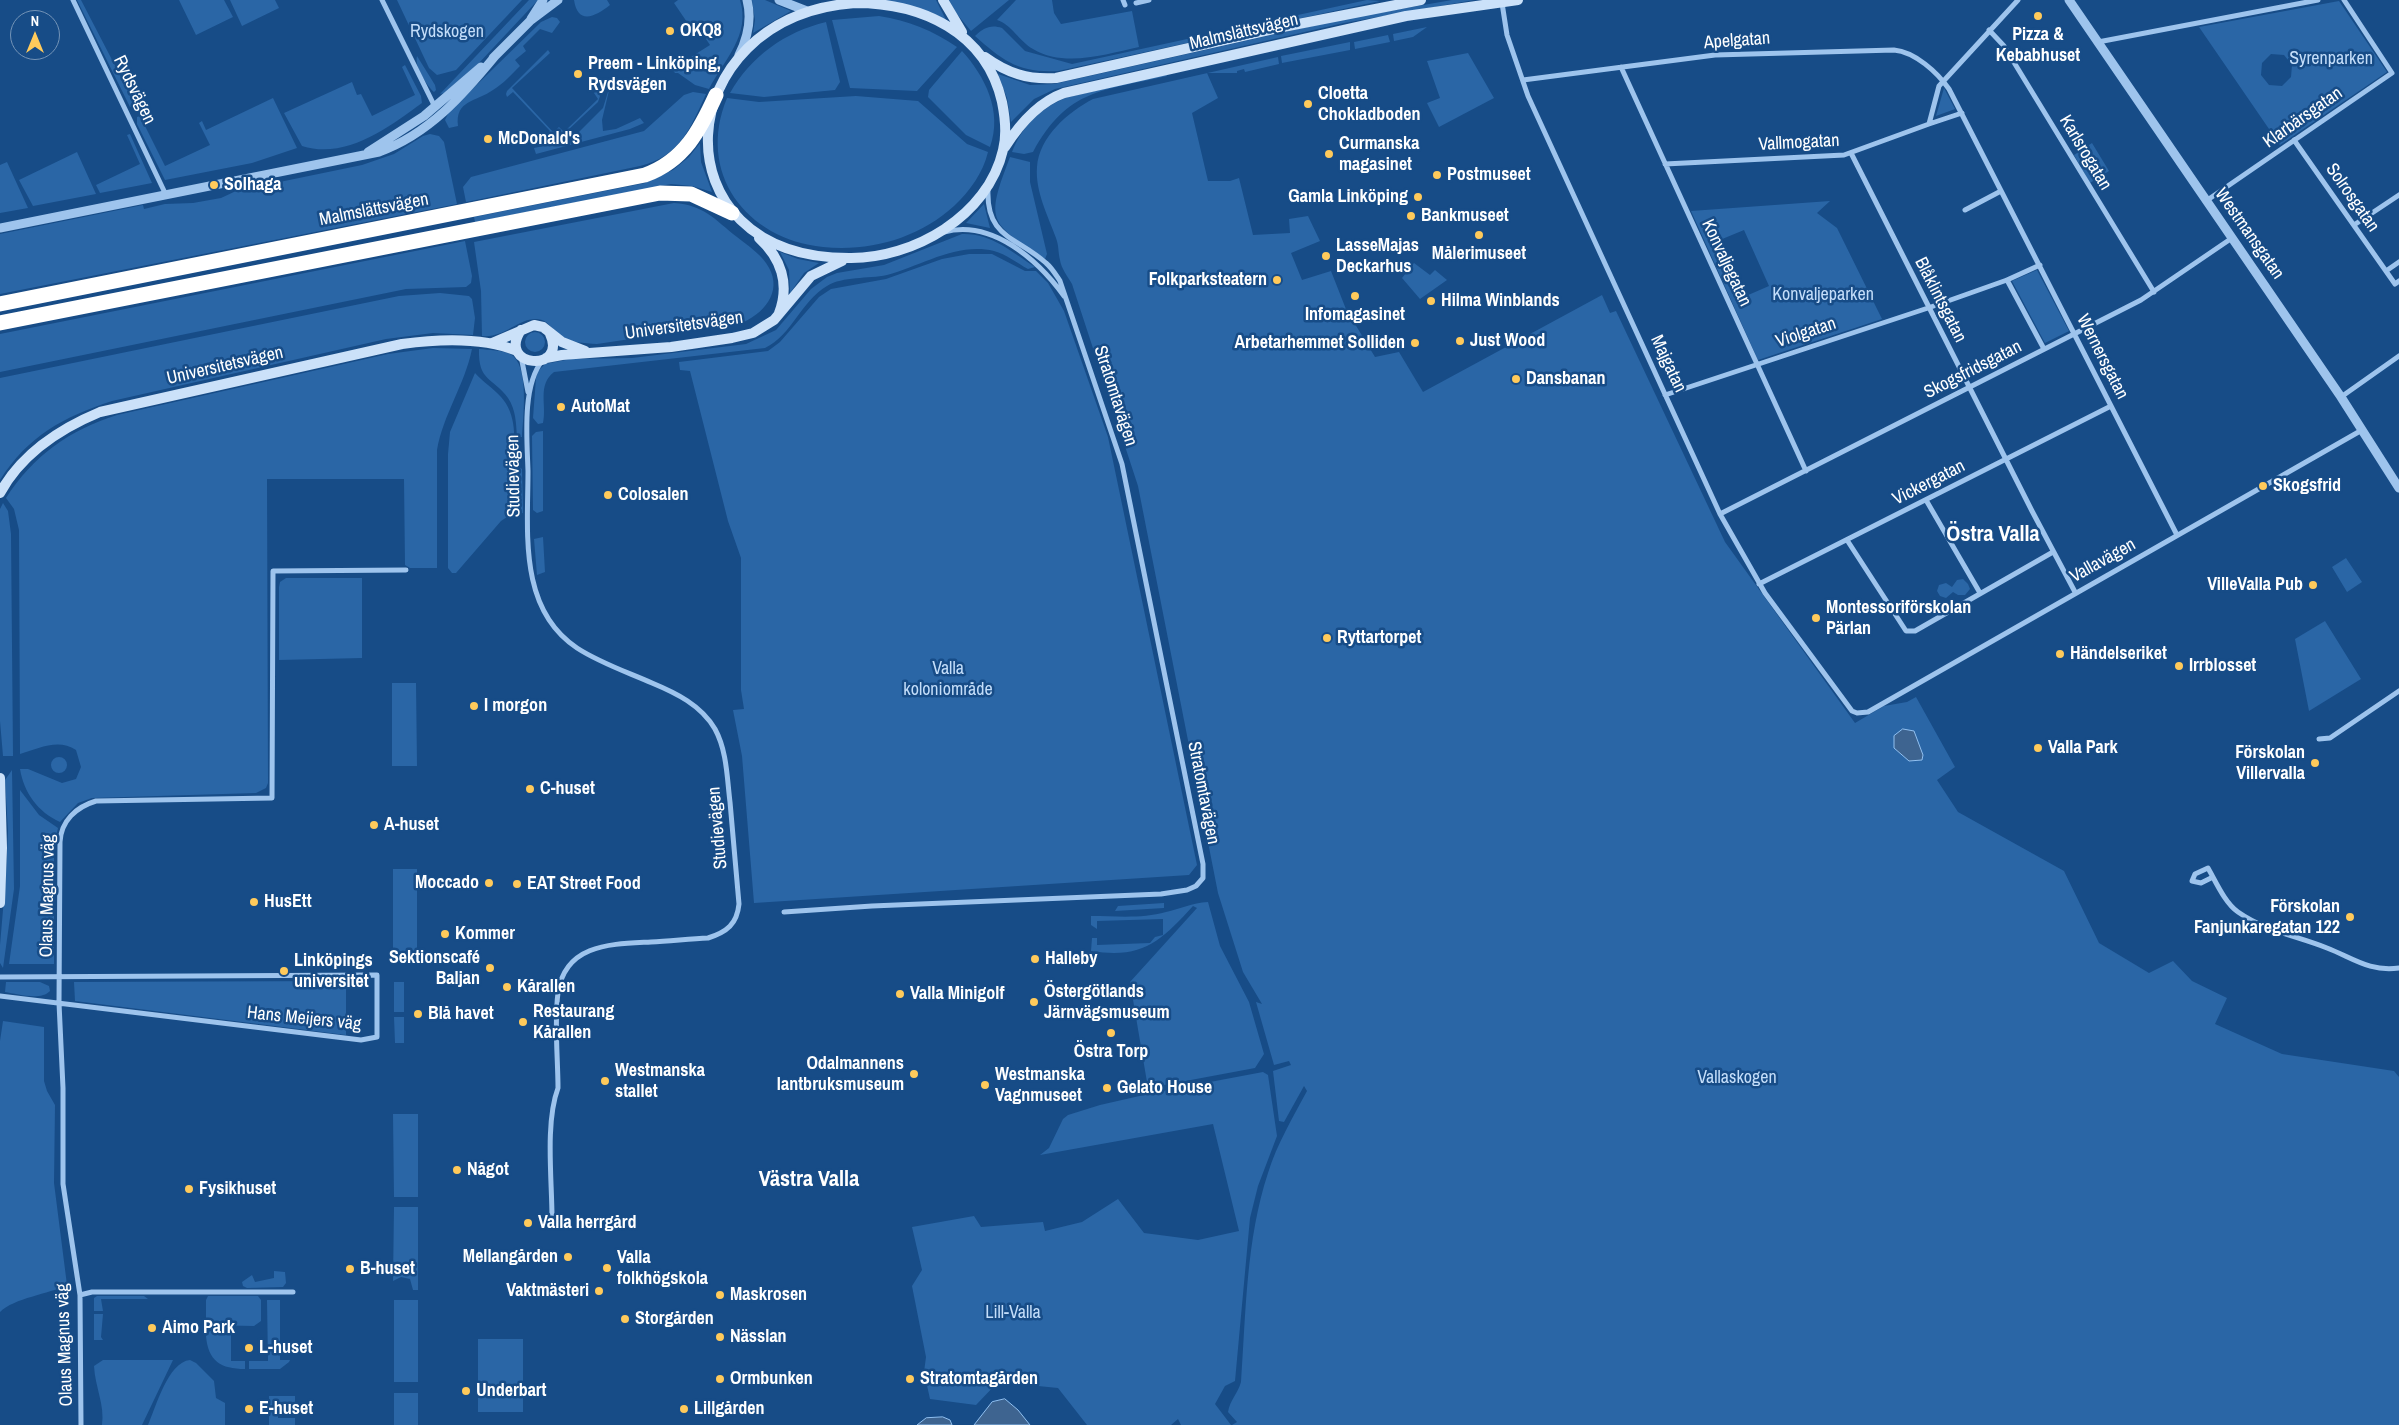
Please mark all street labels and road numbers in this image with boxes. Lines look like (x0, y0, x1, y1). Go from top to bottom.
street label: Malmslättsvägen (1188, 9, 1300, 55)
street label: Apelgatan (1703, 28, 1771, 54)
street label: Rydsvägen (108, 52, 160, 128)
street label: Klarbärsgatan (2259, 83, 2347, 153)
street label: Karlsrogatan (2054, 112, 2116, 194)
street label: Vallmogatan (1758, 130, 1840, 156)
street label: Solrosgatan (2321, 160, 2383, 236)
street label: Westmansgatan (2210, 184, 2288, 284)
street label: Malmslättsvägen (318, 189, 430, 231)
street label: Konvaljegatan (1696, 216, 1756, 310)
street label: Blåklintsgatan (1909, 254, 1971, 346)
street label: Universitetsvägen (624, 307, 744, 345)
street label: Wernersgatan (2071, 311, 2133, 403)
street label: Violgatan (1773, 313, 1839, 353)
street label: Majgatan (1645, 332, 1691, 396)
street label: Skogsfridsgatan (1921, 336, 2025, 404)
street label: Universitetsvägen (165, 342, 285, 390)
street label: Stratomtavägen (1089, 343, 1141, 449)
street label: Studievägen (502, 434, 526, 518)
street label: Vickergatan (1889, 456, 1969, 510)
street label: Vallavägen (2066, 534, 2140, 588)
street label: Stratomtavägen (1182, 740, 1224, 846)
street label: Studievägen (704, 786, 732, 870)
street label: Olaus Magnus väg (36, 834, 60, 958)
street label: Hans Meijers väg (246, 1002, 362, 1036)
street label: Olaus Magnus väg (52, 1283, 78, 1407)

